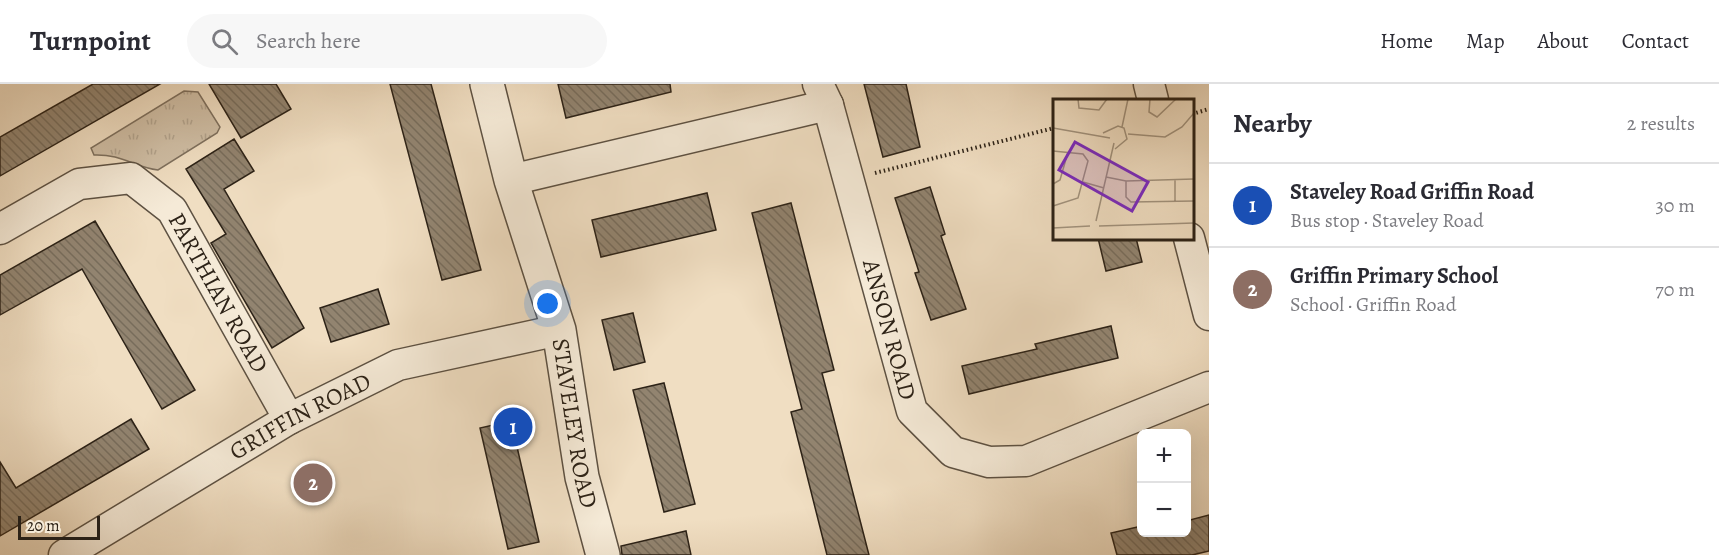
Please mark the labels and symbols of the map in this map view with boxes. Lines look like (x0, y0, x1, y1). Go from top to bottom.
inset map (1053, 99, 1194, 240)
street label: PARTHIAN ROAD (161, 207, 276, 378)
street label: ANSON ROAD (855, 255, 924, 403)
your location (533, 289, 562, 318)
street label: STAVELEY ROAD (545, 336, 606, 512)
street label: GRIFFIN ROAD (223, 365, 376, 467)
pin: 1 (494, 404, 532, 450)
pin: 2 (294, 460, 332, 506)
scale bar (18, 513, 100, 540)

